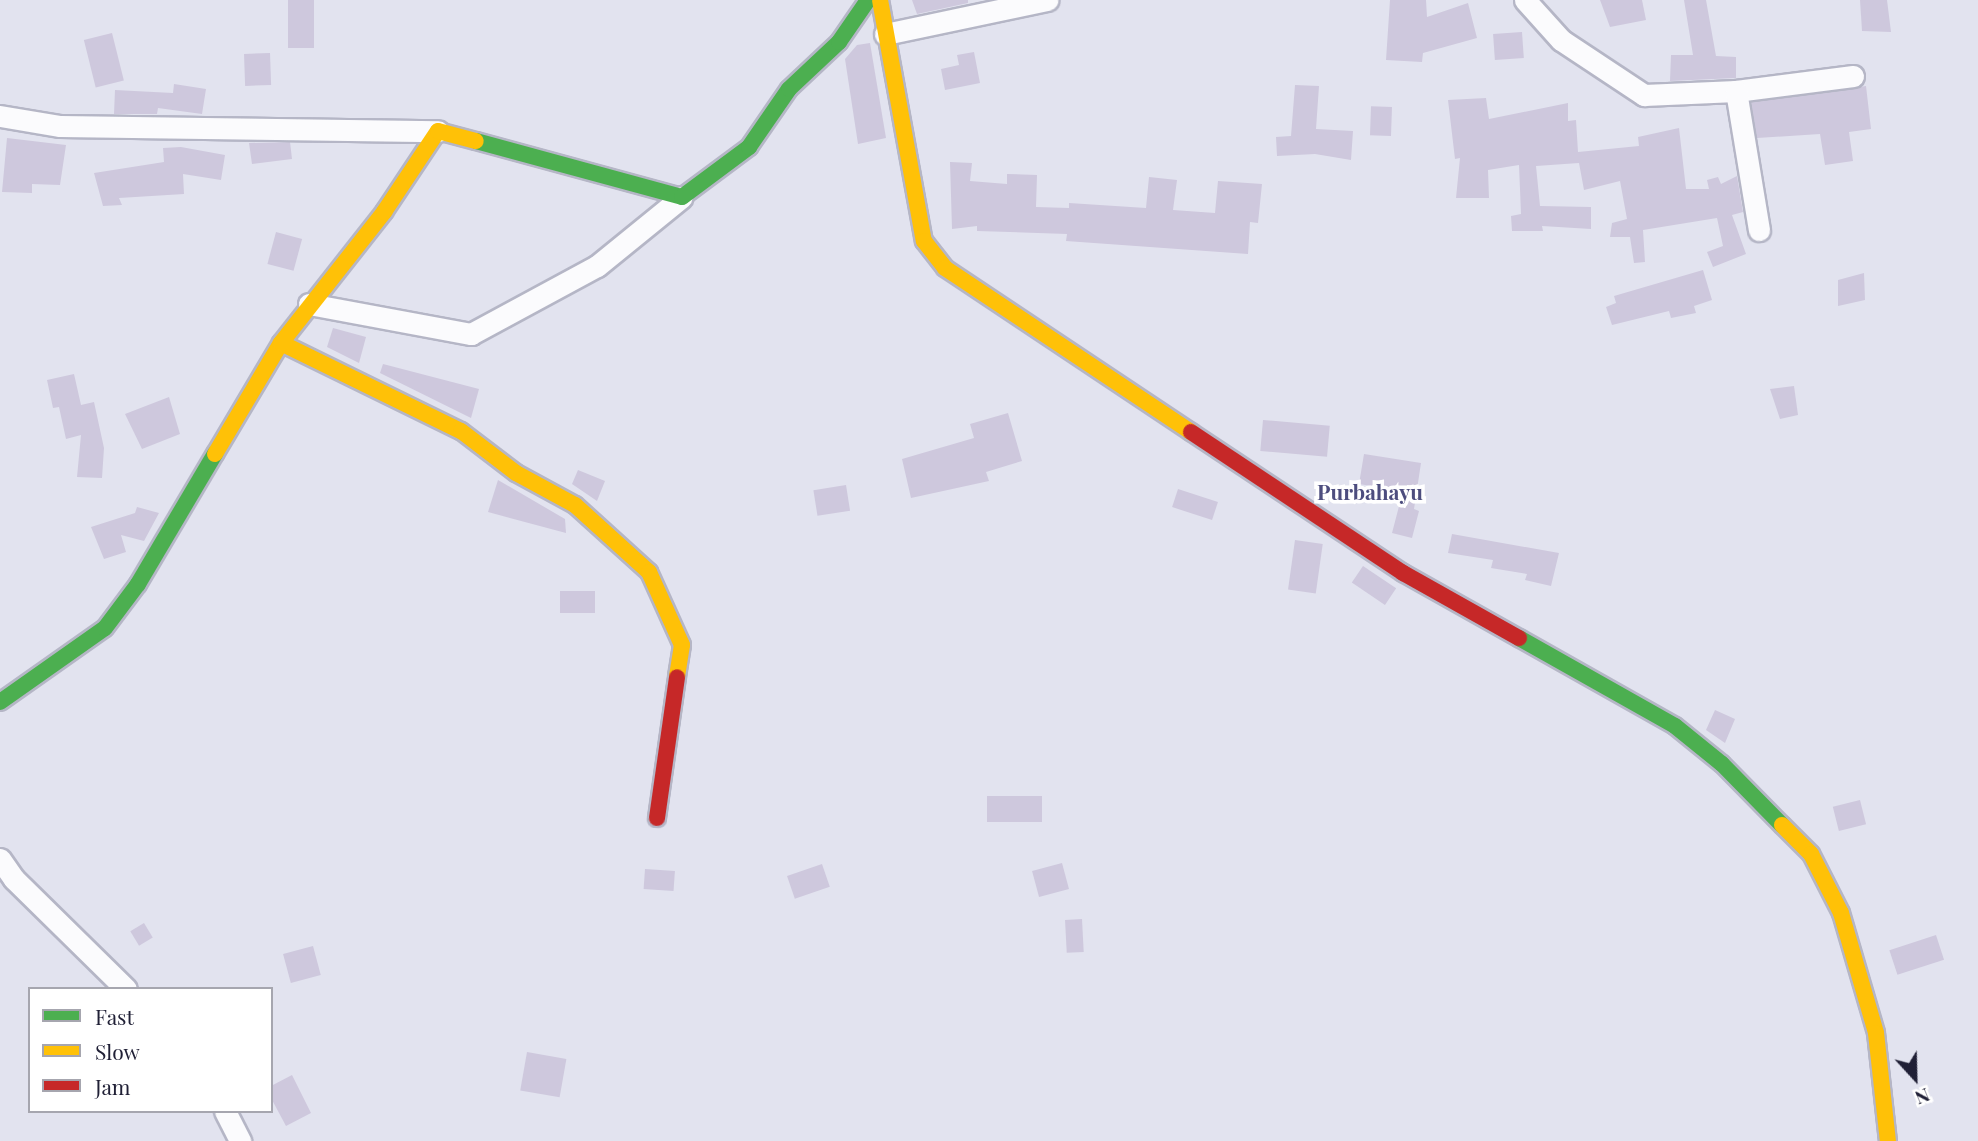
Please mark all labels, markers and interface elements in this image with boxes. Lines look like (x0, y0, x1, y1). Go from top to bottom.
district label: Purbahayu (1317, 478, 1423, 504)
legend (28, 987, 273, 1113)
text: Fast (95, 1002, 134, 1030)
text: Slow (95, 1037, 140, 1065)
north arrow (1880, 1043, 1950, 1113)
text: Jam (95, 1072, 131, 1100)
text: N (1912, 1083, 1934, 1112)

